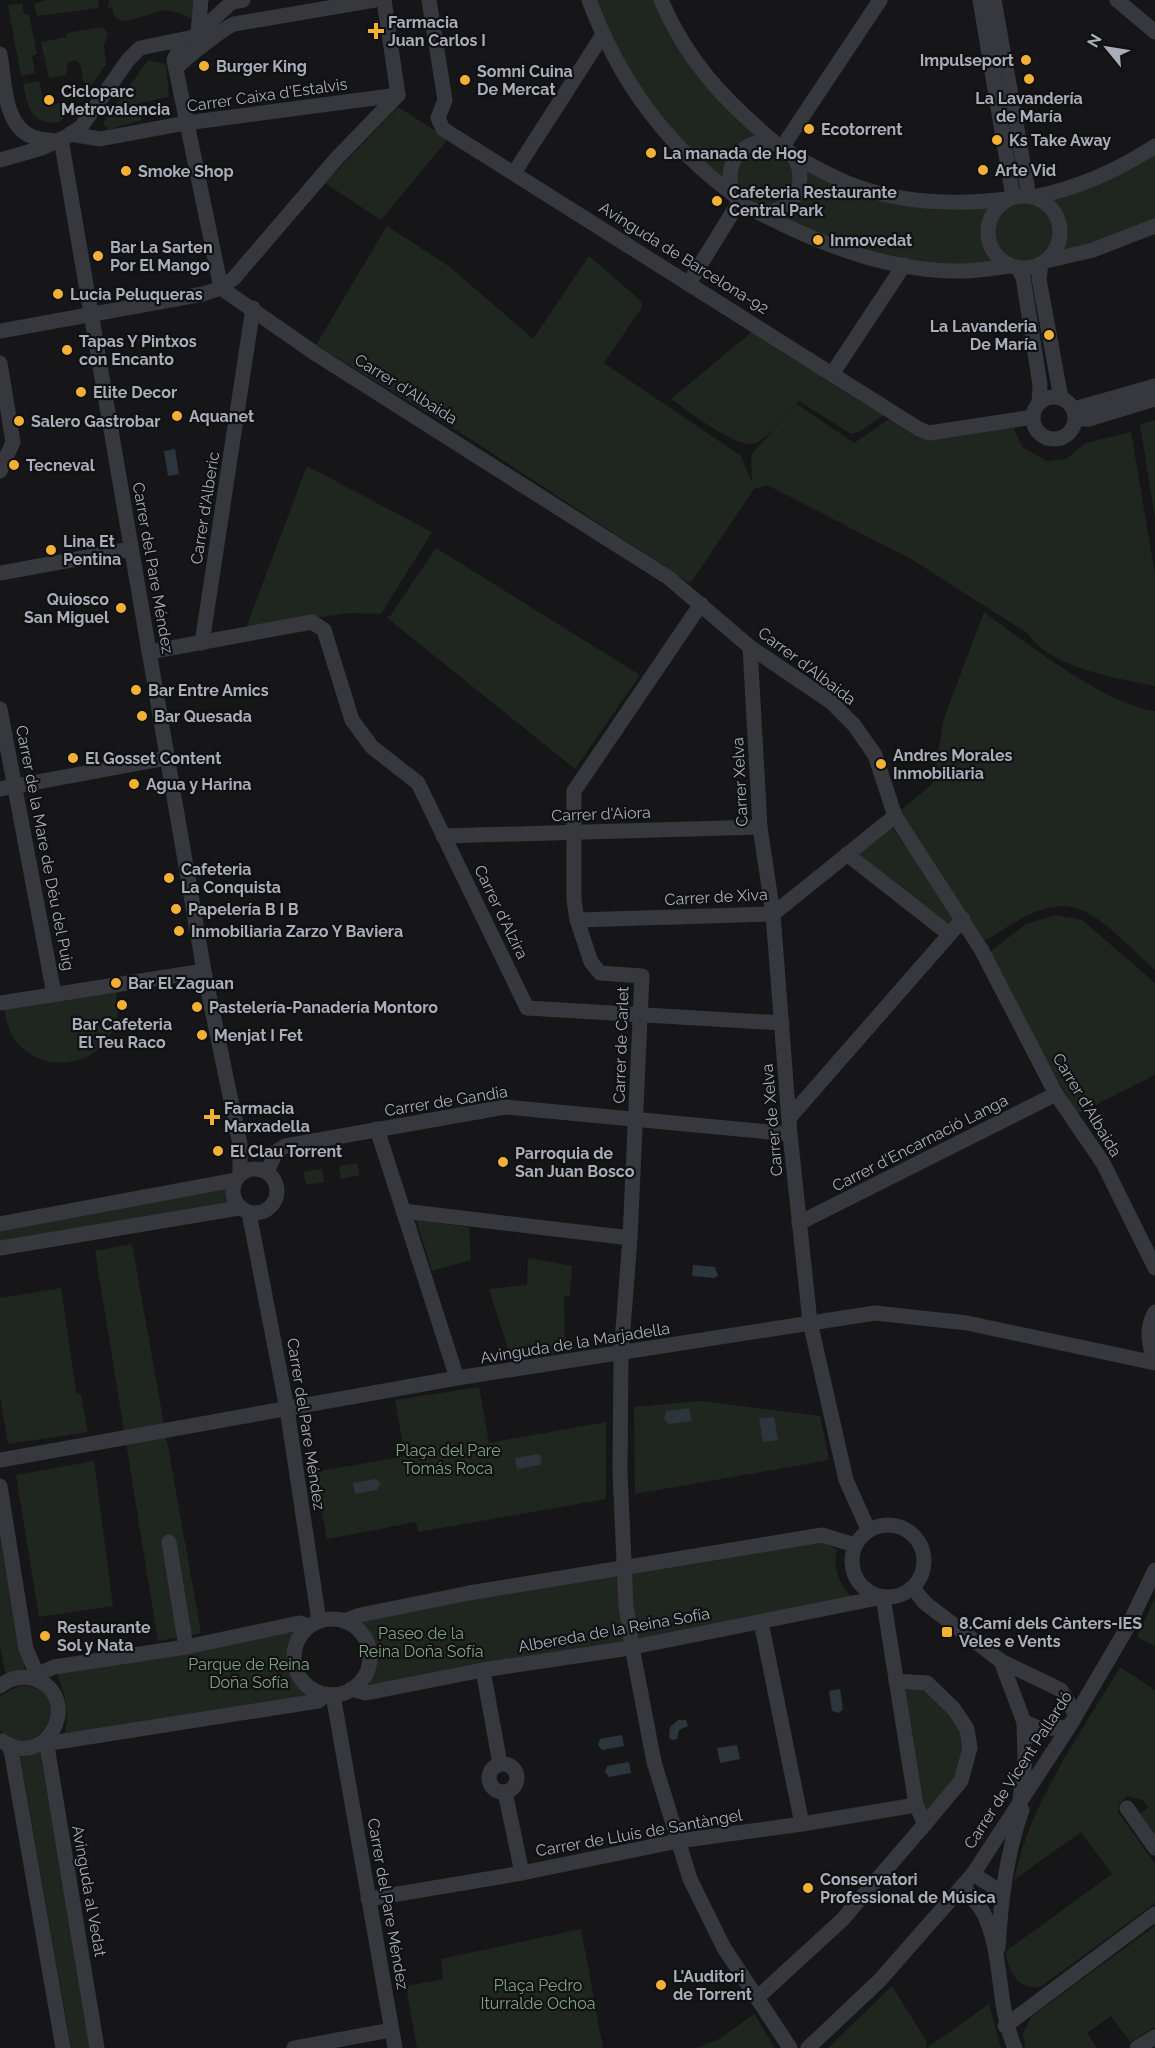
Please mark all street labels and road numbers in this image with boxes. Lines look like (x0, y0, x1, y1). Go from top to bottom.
street label: Carrer Caixa d'Estalvis (186, 74, 349, 116)
street label: Avinguda de Barcelona-92 (596, 198, 772, 318)
street label: Carrer d'Albaida (351, 350, 461, 428)
street label: Carrer d'Alberic (187, 450, 223, 566)
street label: Carrer del Pare Méndez (129, 481, 177, 655)
street label: Carrer d'Albaida (754, 623, 860, 709)
street label: Carrer de la Mare de Déu del Puig (12, 724, 78, 972)
street label: Carrer Xelva (728, 737, 752, 827)
street label: Carrer d'Aiora (551, 803, 651, 825)
street label: Carrer d'Alzira (470, 862, 532, 962)
street label: Carrer de Xiva (664, 885, 768, 909)
street label: Carrer de Carlet (609, 985, 633, 1104)
street label: Carrer d'Albaida (1049, 1050, 1125, 1160)
street label: Carrer de Xelva (758, 1063, 786, 1177)
street label: Carrer de Gandia (383, 1082, 509, 1120)
street label: Carrer d'Encarnació Langa (829, 1090, 1011, 1196)
street label: Avinguda de la Marjadella (479, 1319, 671, 1367)
street label: Carrer del Pare Méndez (283, 1337, 329, 1511)
street label: Albereda de la Reina Sofía (517, 1604, 711, 1656)
street label: Carrer de Vicent Pallardó (960, 1688, 1076, 1852)
street label: Carrer de Lluís de Santàngel (534, 1805, 744, 1861)
street label: Carrer del Pare Méndez (364, 1817, 412, 1991)
street label: Avinguda al Vedat (68, 1824, 110, 1959)

